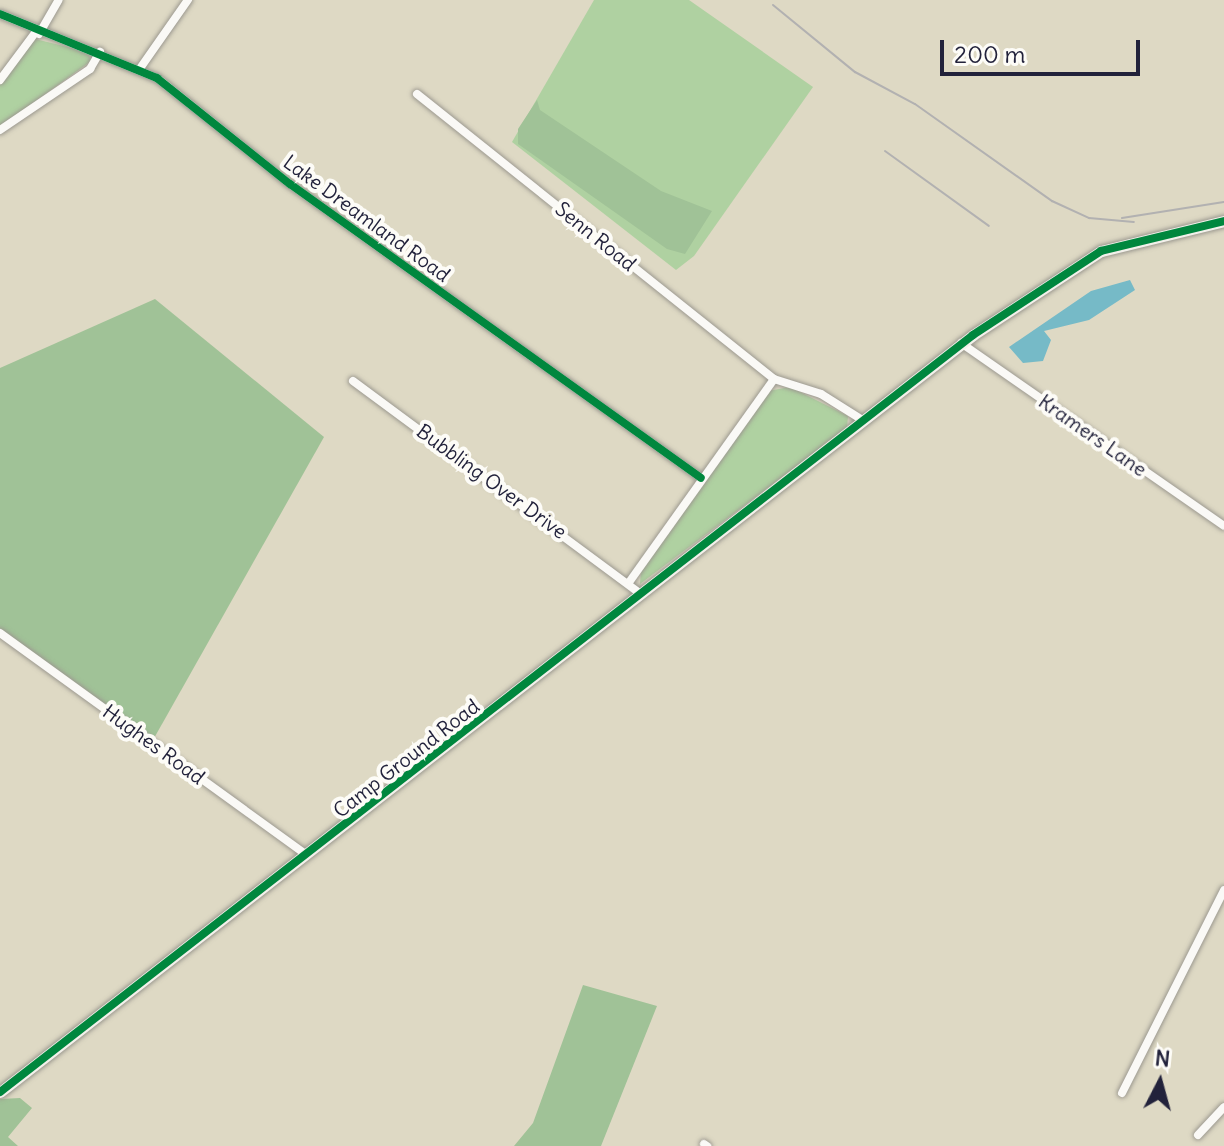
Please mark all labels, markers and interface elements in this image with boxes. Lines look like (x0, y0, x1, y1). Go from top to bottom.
scale bar (944, 24, 1144, 74)
text: 200 m (954, 39, 1026, 69)
street label: Lake Dreamland Road (279, 149, 455, 287)
street label: Senn Road (551, 196, 641, 276)
street label: Kramers Lane (1034, 389, 1152, 481)
street label: Bubbling Over Drive (412, 419, 572, 543)
street label: Camp Ground Road (328, 694, 484, 822)
street label: Hughes Road (98, 699, 210, 789)
north arrow (1120, 1042, 1200, 1122)
text: N (1153, 1043, 1172, 1073)

